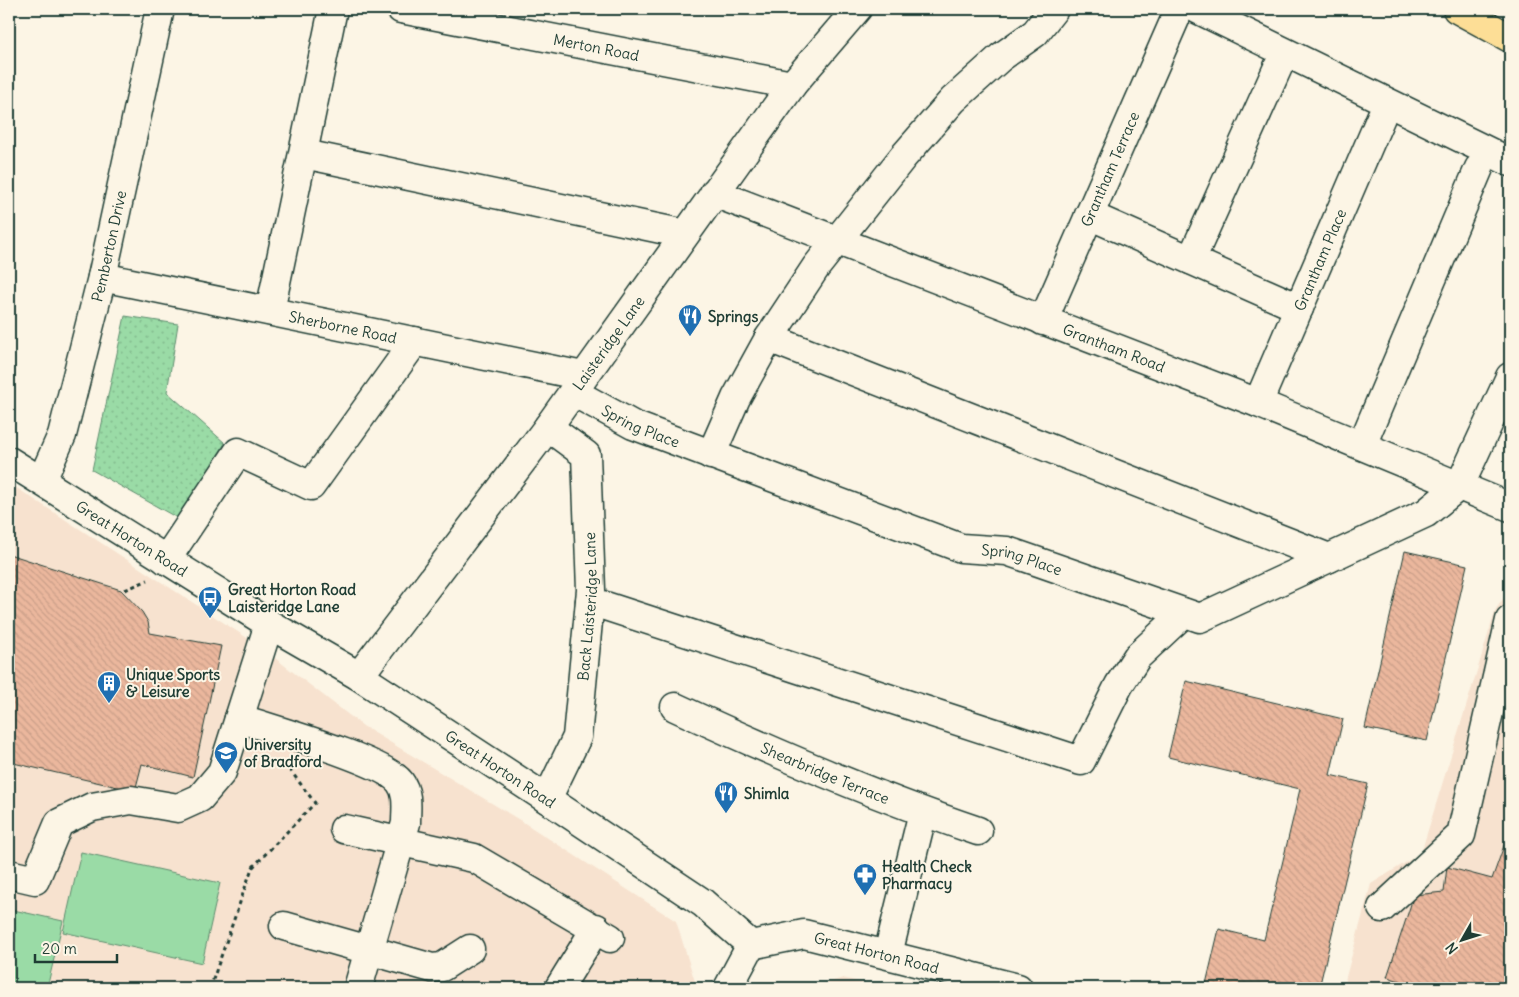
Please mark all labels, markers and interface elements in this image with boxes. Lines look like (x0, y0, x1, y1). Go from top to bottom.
street label: Merton Road (552, 29, 641, 65)
street label: Grantham Terrace (1076, 108, 1143, 229)
street label: Pemberton Drive (87, 188, 130, 304)
street label: Grantham Place (1289, 206, 1350, 314)
street label: Laisteridge Lane (568, 292, 648, 394)
restaurant icon: Springs (677, 303, 703, 337)
street label: Sherborne Road (287, 306, 399, 347)
place label: Springs (708, 307, 758, 327)
street label: Grantham Road (1060, 319, 1168, 376)
street label: Spring Place (598, 400, 682, 451)
street label: Great Horton Road (73, 496, 191, 580)
street label: Back Laisteridge Lane (573, 532, 601, 681)
street label: Spring Place (981, 540, 1065, 579)
place label: Great Horton Road Laisteridge Lane (228, 580, 356, 617)
bus stop icon: Great Horton Road Laisteridge Lane (197, 585, 223, 619)
place label: Unique Sports & Leisure (126, 665, 220, 701)
building icon: Unique Sports & Leisure (96, 670, 122, 704)
street label: Great Horton Road (442, 726, 560, 812)
place label: University of Bradford (244, 735, 322, 771)
street label: Shearbridge Terrace (758, 738, 892, 808)
school or university icon: University of Bradford (213, 740, 239, 774)
restaurant icon: Shimla (713, 780, 739, 814)
place label: Shimla (744, 784, 790, 803)
place label: Health Check Pharmacy (882, 857, 972, 894)
pharmacy icon: Health Check Pharmacy (852, 862, 878, 896)
north arrow (1436, 914, 1486, 964)
street label: Great Horton Road (812, 927, 941, 977)
scale bar (35, 932, 118, 964)
text: 20 m (42, 939, 77, 958)
text: N (1442, 939, 1462, 958)

